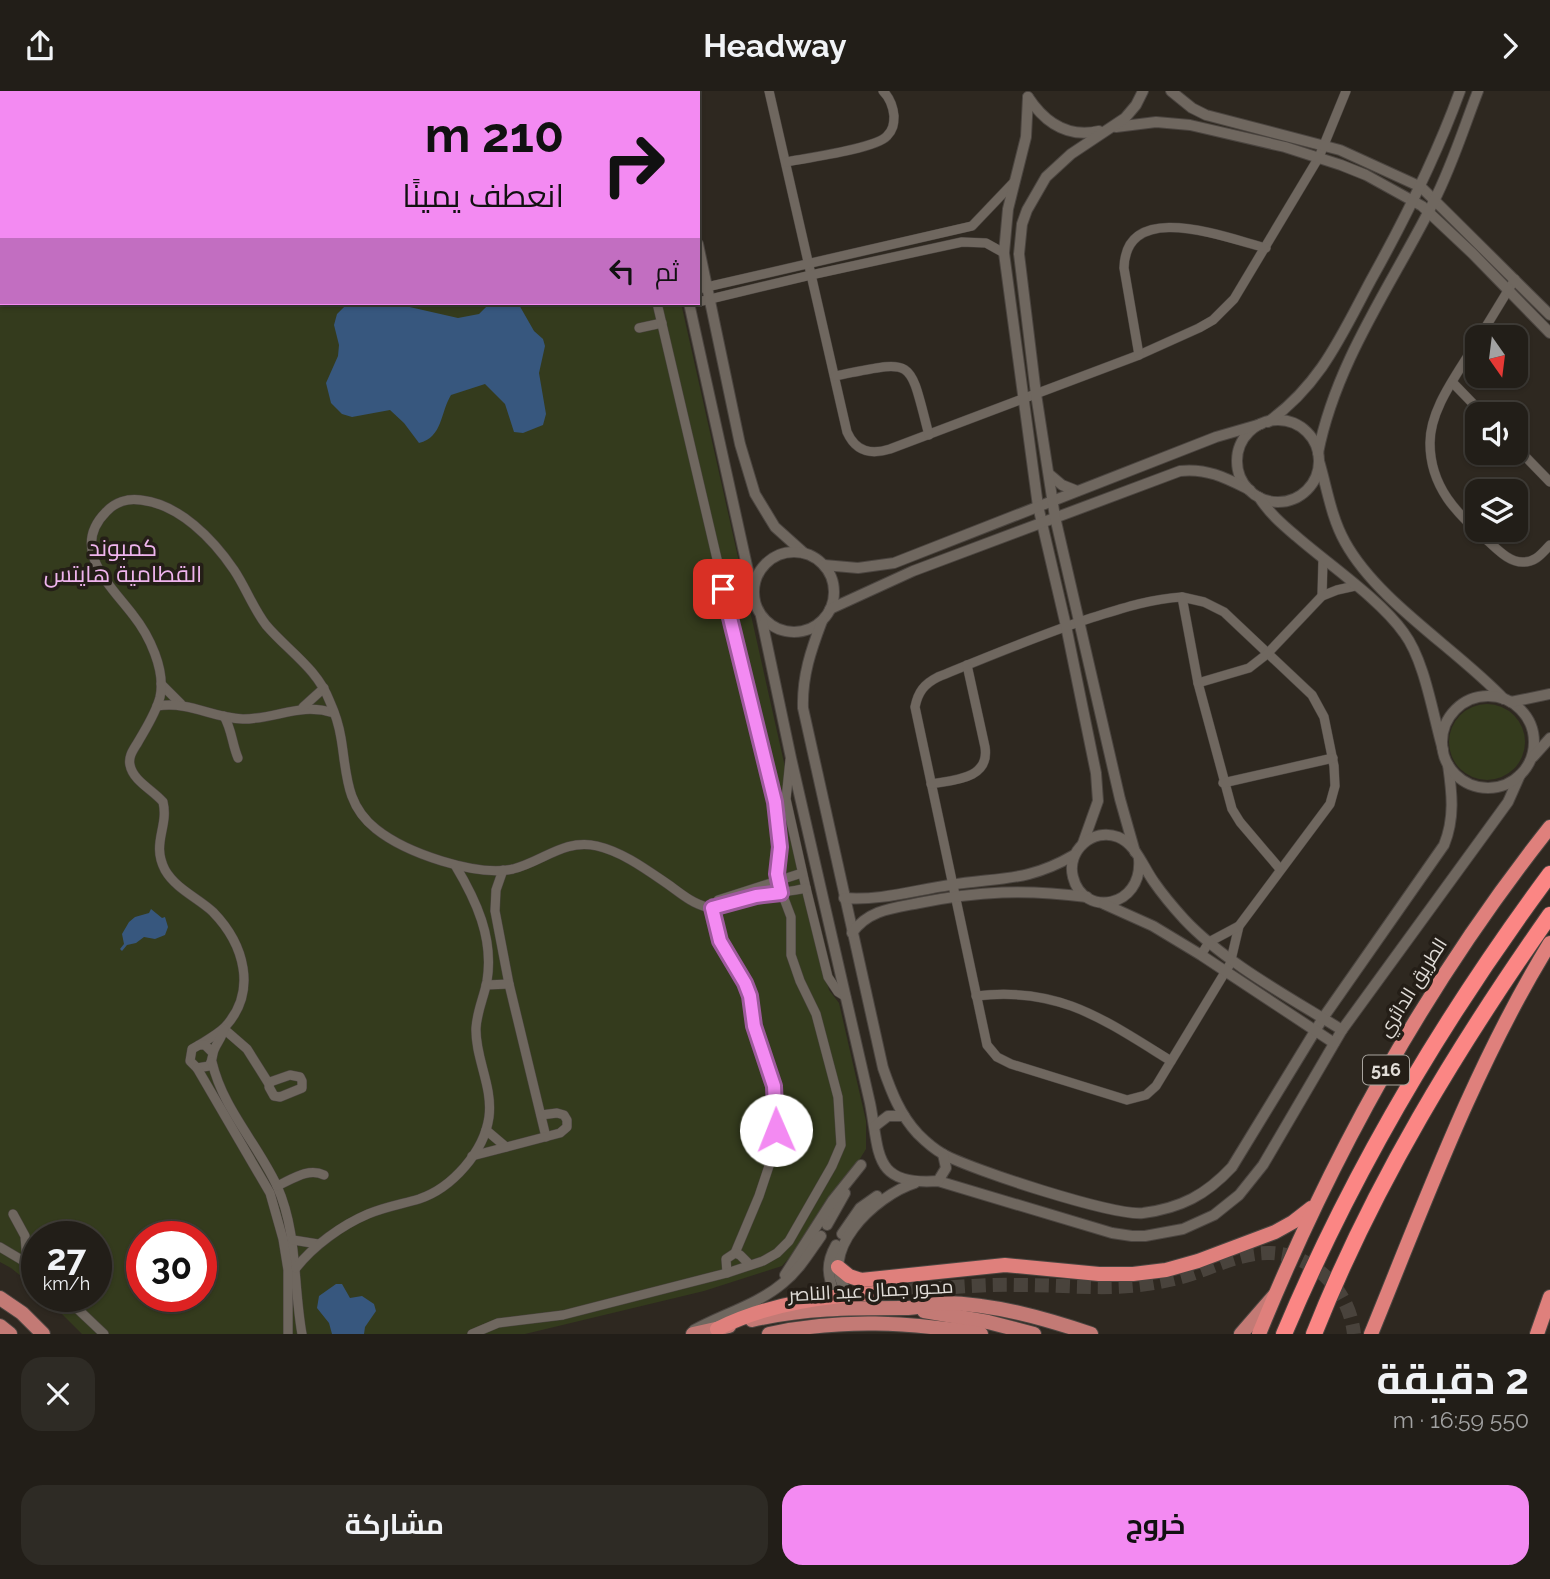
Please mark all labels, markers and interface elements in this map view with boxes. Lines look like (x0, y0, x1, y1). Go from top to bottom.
icon: share (21, 27, 59, 65)
text: Headway (703, 27, 847, 64)
icon: forward (1491, 27, 1529, 65)
text: 210 m (425, 106, 564, 163)
icon: right (588, 119, 679, 210)
text: انعطف يمينًا (402, 177, 564, 214)
icon: left (603, 252, 641, 290)
text: ثم (655, 257, 679, 287)
north arrow (1465, 325, 1528, 389)
map controls (1465, 325, 1528, 542)
button: sound (1465, 402, 1528, 465)
button: layers (1465, 479, 1528, 542)
district label: كمبوند القطامية هايتس (44, 534, 202, 588)
pin (693, 559, 753, 619)
icon: arrive (704, 570, 742, 608)
street label: الطريق الدائري (1373, 934, 1454, 1042)
road number: 516 (1363, 1055, 1409, 1085)
position arrow (739, 1093, 813, 1167)
speed limit sign: 30 (126, 1221, 217, 1312)
text: 27 (47, 1237, 86, 1278)
text: km/h (43, 1273, 90, 1294)
street label: محور جمال عبد الناصر (787, 1275, 954, 1306)
text: 2 دقيقة (1376, 1355, 1529, 1404)
button: close (21, 1357, 95, 1431)
text: 550 m · 16:59 (1393, 1406, 1529, 1433)
button: مشاركة (21, 1485, 768, 1565)
button: خروج (782, 1485, 1529, 1565)

